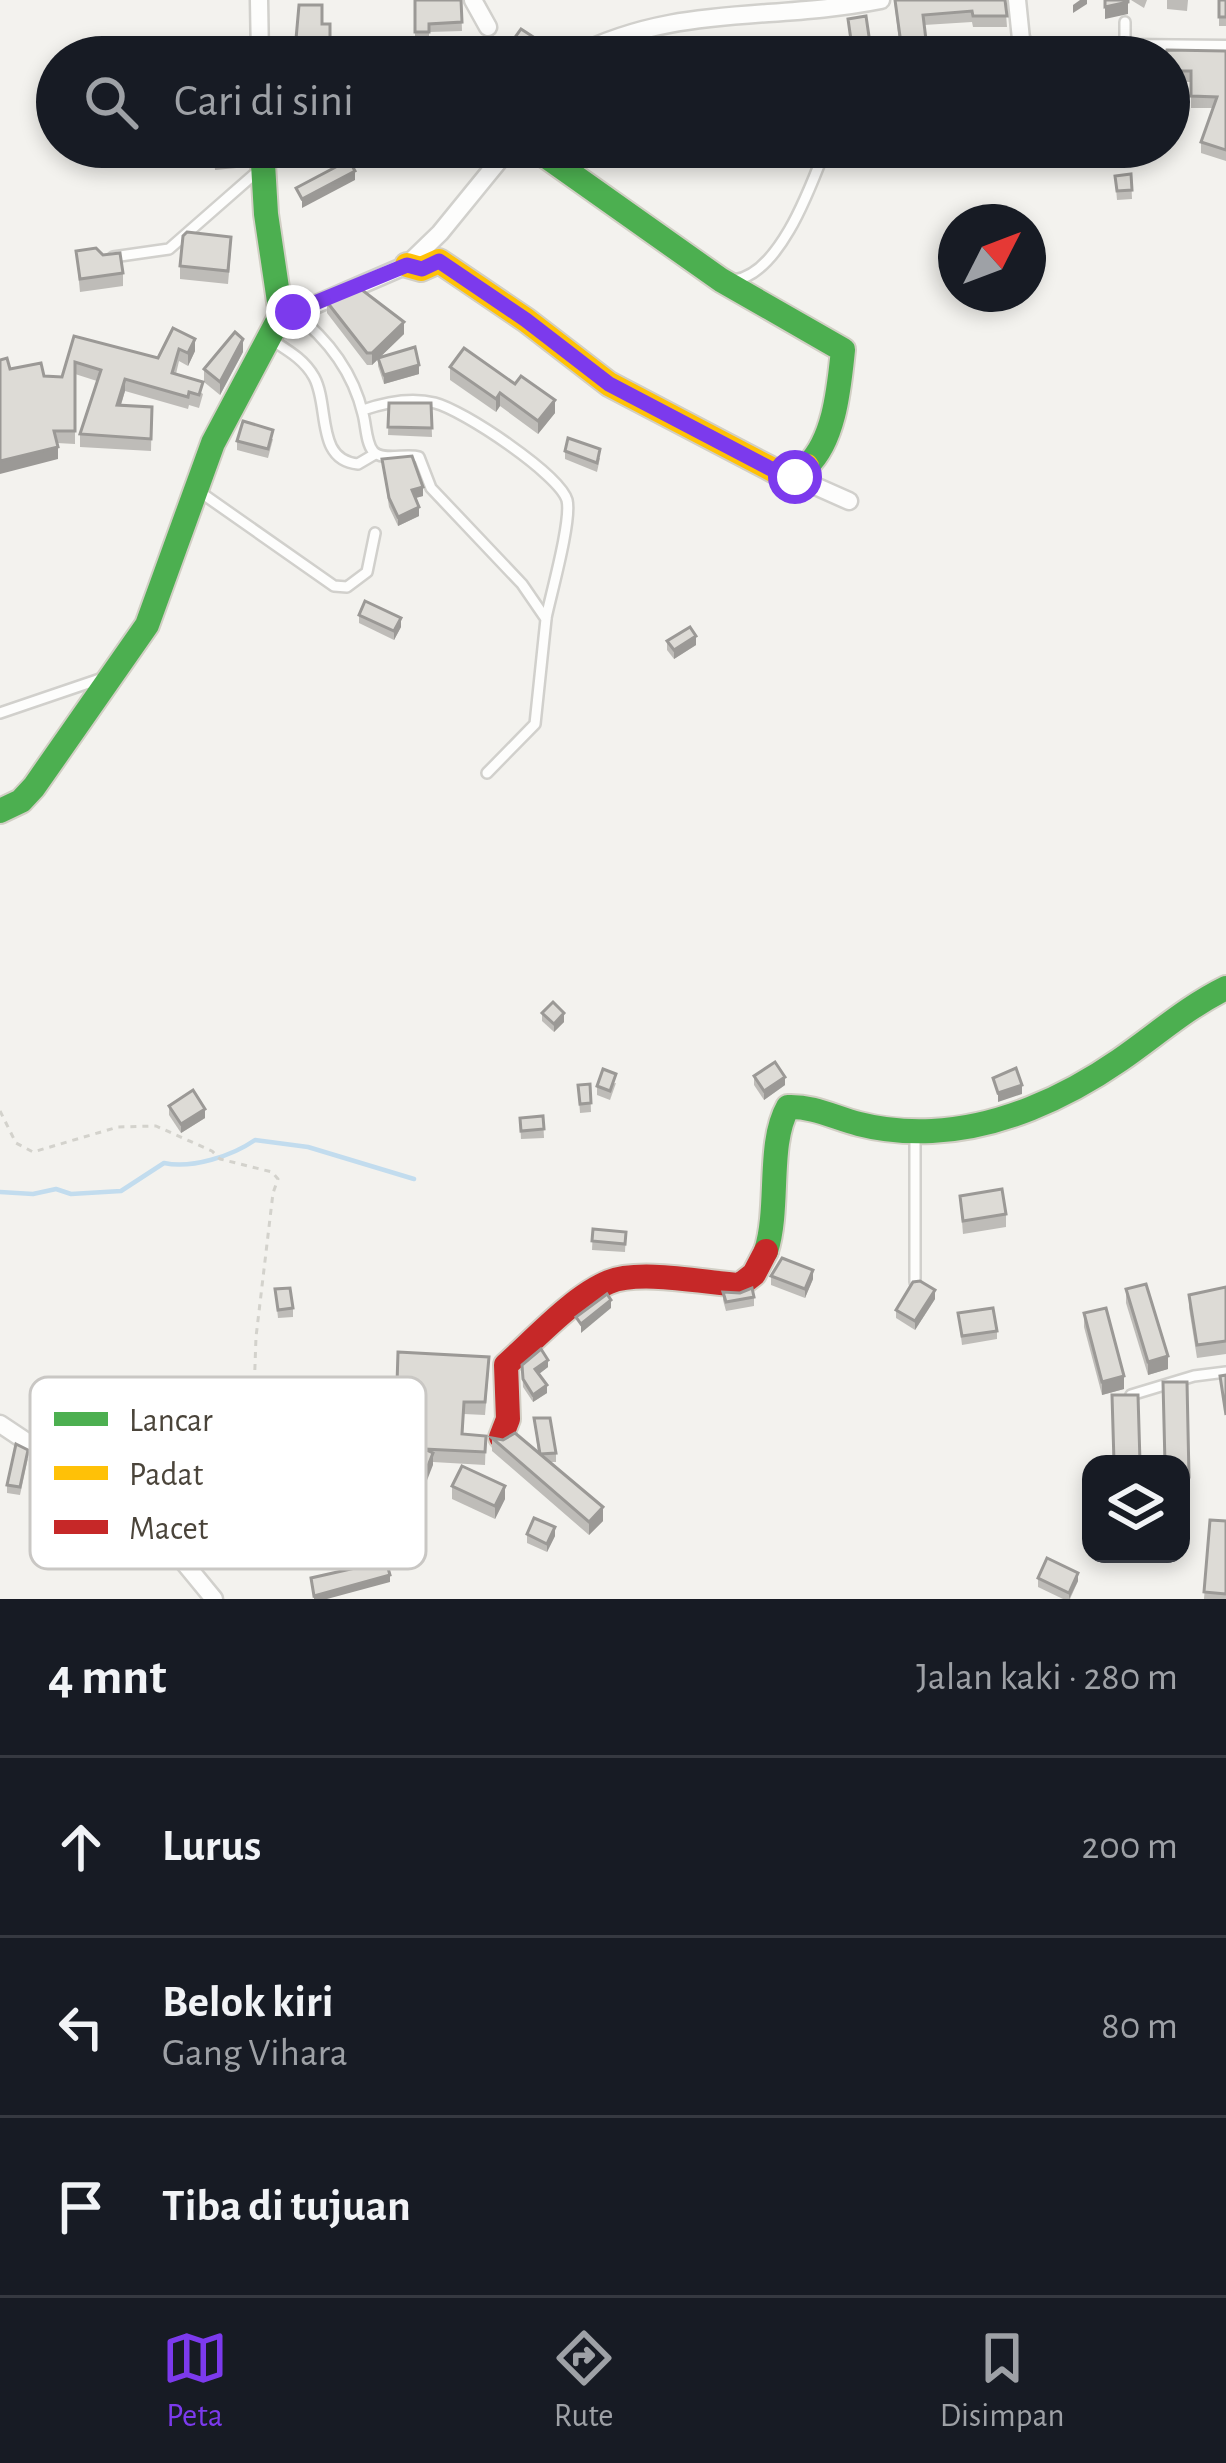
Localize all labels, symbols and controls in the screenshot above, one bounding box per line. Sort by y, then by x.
search box [36,36,1190,168]
icon: search [78,69,144,135]
text: Cari di sini [174,79,354,124]
north arrow [938,204,1046,312]
route end [266,285,320,339]
route start [768,450,822,504]
legend [30,1377,426,1569]
text: Lancar [129,1405,213,1438]
map controls [1082,1455,1190,1563]
button: layers [1082,1455,1190,1563]
text: Padat [129,1459,204,1492]
text: Macet [129,1513,209,1546]
text: 4 mnt [48,1652,166,1703]
text: Jalan kaki · 280 m [916,1658,1178,1697]
icon: ahead [48,1814,114,1880]
text: Lurus [162,1824,261,1869]
text: 200 m [1081,1827,1178,1866]
text: Belok kiri [162,1980,333,2025]
icon: left [48,1994,114,2060]
text: 80 m [1101,2007,1178,2046]
text: Gang Vihara [162,2034,348,2073]
icon: arrive [48,2174,114,2240]
text: Tiba di tujuan [162,2184,411,2229]
tab: Peta [162,2325,228,2437]
tab: Rute [551,2325,617,2437]
tab: Disimpan [940,2325,1064,2437]

